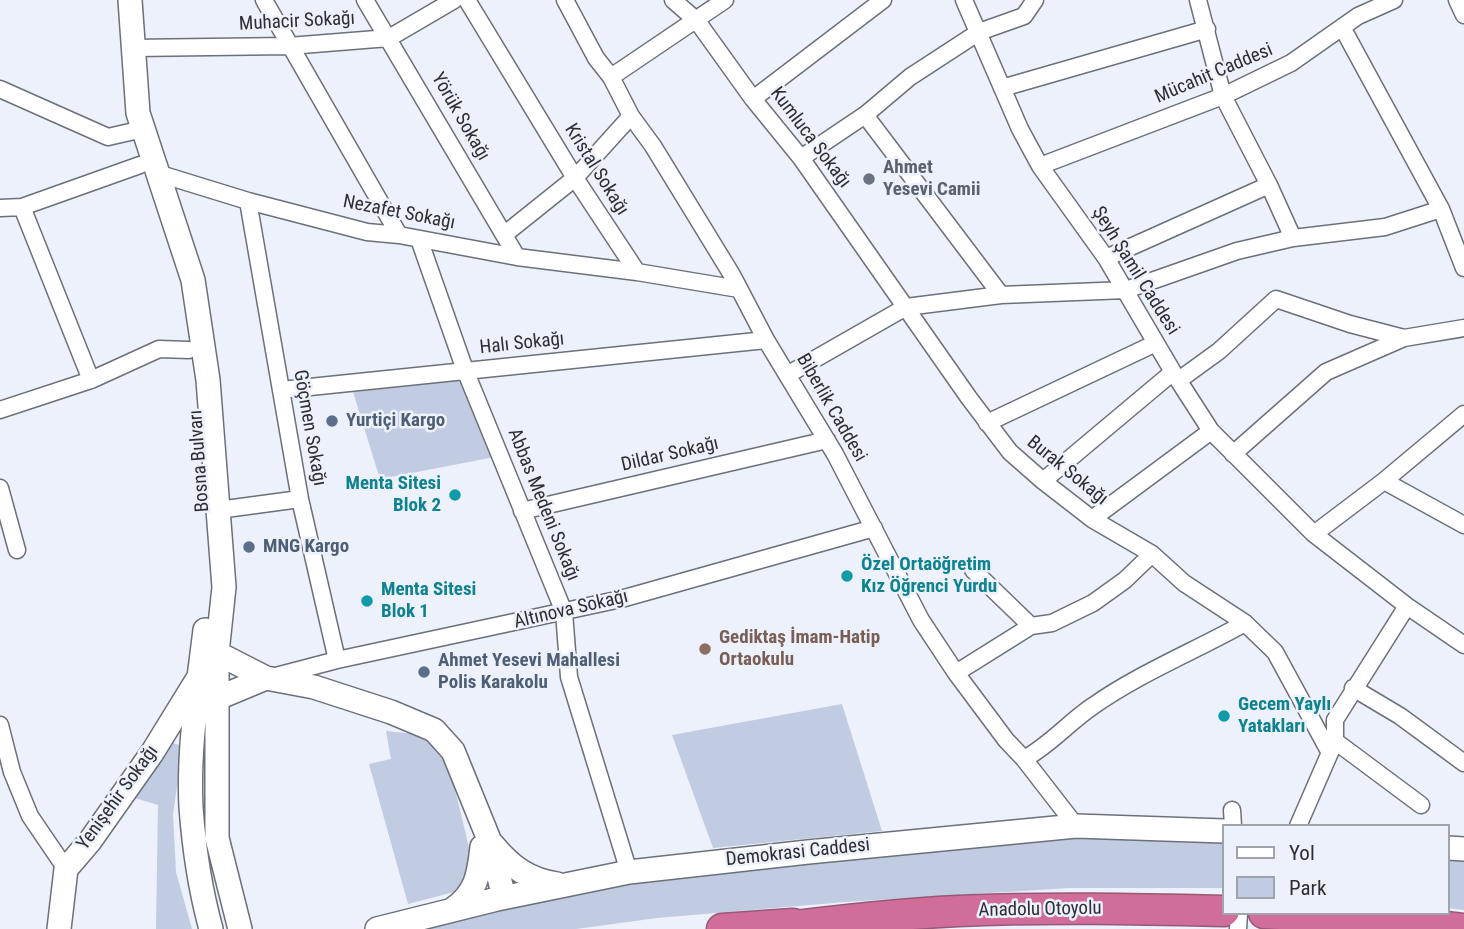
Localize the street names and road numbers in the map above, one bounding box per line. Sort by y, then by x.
street label: Muhacir Sokağı [238,8,356,36]
street label: Mücahit Caddesi [1152,39,1276,109]
street label: Yörük Sokağı [426,69,494,165]
street label: Kumluca Sokağı [765,83,855,193]
street label: Kristal Sokağı [559,120,633,220]
street label: Nezafet Sokağı [341,191,457,235]
street label: Şeyh Şamil Caddesi [1086,203,1184,339]
street label: Halı Sokağı [479,328,565,360]
street label: Biberlik Caddesi [791,350,871,466]
street label: Göçmen Sokağı [288,368,330,488]
street label: Bosna Bulvarı [185,409,215,513]
street label: Abbas Medeni Sokağı [502,426,584,584]
street label: Burak Sokağı [1022,431,1112,511]
street label: Dildar Sokağı [619,433,721,477]
street label: Altınova Sokağı [512,586,630,634]
street label: Yenişehir Sokağı [72,741,164,855]
street label: Demokrasi Caddesi [725,834,871,872]
street label: Anadolu Otoyolu [978,898,1102,922]

